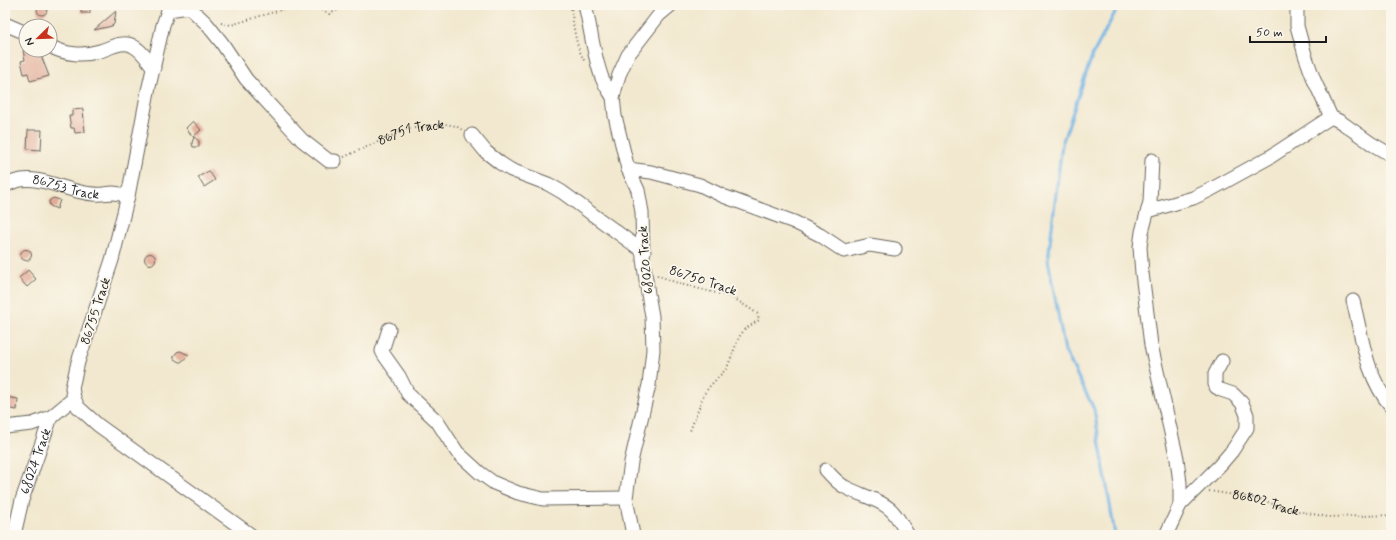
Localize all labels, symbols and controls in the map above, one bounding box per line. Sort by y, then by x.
north arrow [18,18,58,58]
scale bar [1250,18,1326,44]
text: 50 m [1256,25,1283,41]
text: N [22,35,38,48]
street label: 86751 Track [375,116,445,149]
street label: 86753 Track [31,171,100,203]
street label: 68020 Track [635,225,657,295]
street label: 86750 Track [667,262,739,300]
street label: 86755 Track [77,275,115,347]
street label: 68024 Track [16,425,55,497]
street label: 86802 Track [1231,486,1301,520]

